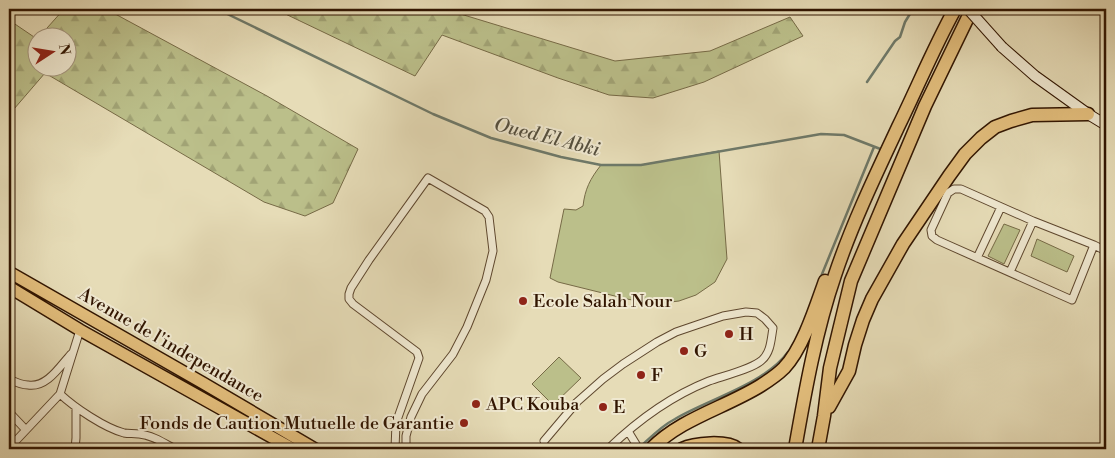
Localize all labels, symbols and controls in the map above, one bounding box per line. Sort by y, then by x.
north arrow [28,28,78,78]
text: N [54,42,74,57]
water label: Oued El Abki [492,112,602,162]
street label: Avenue de l'independance [74,282,268,407]
place label: Ecole Salah Nour [533,290,673,313]
marker: Ecole Salah Nour [517,295,529,307]
place label: H [739,323,754,346]
marker: H [723,328,735,340]
place label: G [694,340,708,363]
marker: G [678,345,690,357]
place label: F [651,364,663,387]
marker: F [635,369,647,381]
place label: APC Kouba [485,393,580,416]
place label: E [613,396,625,419]
marker: APC Kouba [470,398,482,410]
marker: E [597,401,609,413]
place label: Fonds de Caution Mutuelle de Garantie [139,412,454,435]
marker: Fonds de Caution Mutuelle de Garantie [458,417,470,429]

